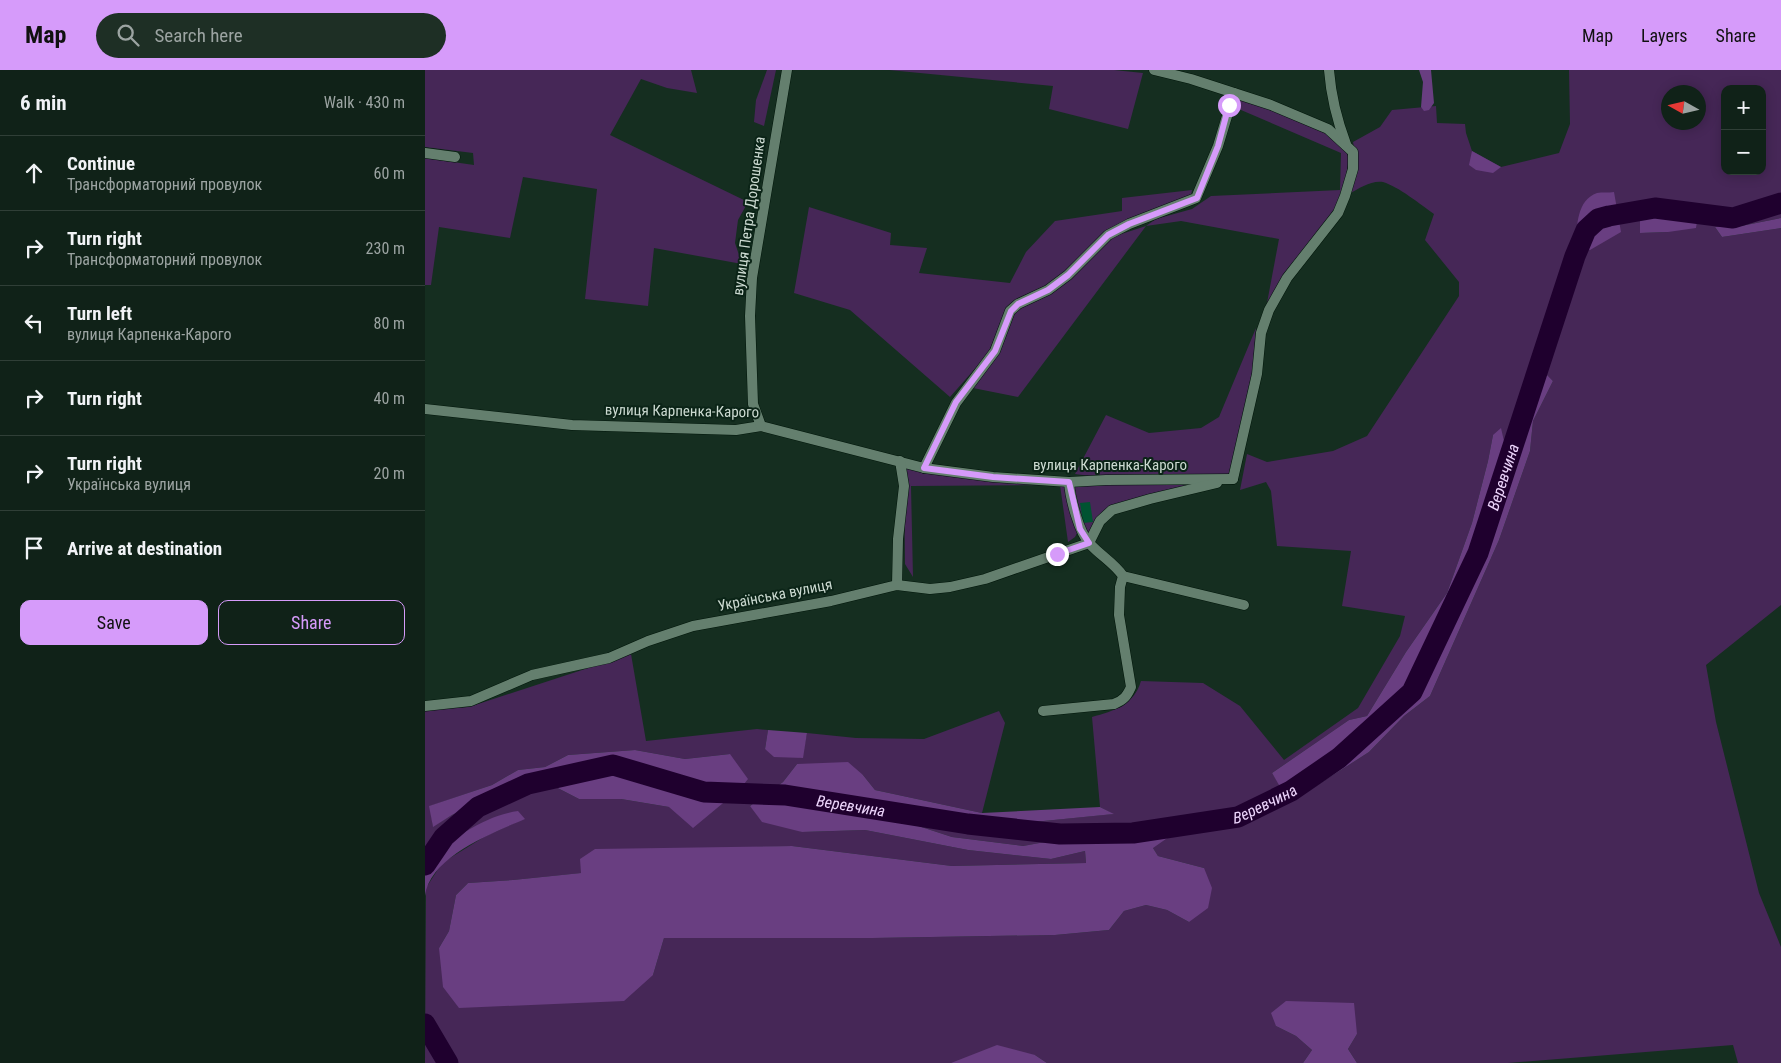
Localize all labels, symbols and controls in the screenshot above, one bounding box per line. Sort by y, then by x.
search box [96,13,446,58]
text: Map [25,21,66,49]
icon: search [114,21,142,49]
text: Search here [154,24,243,47]
text: Map [1582,25,1613,46]
text: Layers [1641,25,1688,46]
text: Share [1716,25,1756,46]
north arrow [1661,85,1706,130]
map controls [1721,85,1766,175]
button: + [1721,85,1766,130]
text: 6 min [20,91,67,115]
text: Walk · 430 m [324,93,405,112]
route start [1218,94,1241,117]
button: − [1721,130,1766,175]
street label: вулиця Петра Дорошенка [729,136,769,296]
text: Continue [67,152,135,175]
icon: ahead [20,159,48,187]
text: 60 m [373,164,405,183]
text: Трансформаторний провулок [67,175,262,194]
text: Turn right [67,227,142,250]
icon: right [20,234,48,262]
text: 230 m [366,239,405,258]
text: Трансформаторний провулок [67,250,262,269]
text: Turn left [67,302,132,325]
icon: left [20,309,48,337]
text: 80 m [373,314,405,333]
text: вулиця Карпенка-Карого [67,325,232,344]
icon: right [20,384,48,412]
text: Turn right [67,387,142,410]
text: 40 m [373,389,405,408]
street label: вулиця Карпенка-Карого [605,401,759,421]
water label: Веревчина [1483,441,1523,513]
text: Turn right [67,452,142,475]
street label: вулиця Карпенка-Карого [1033,456,1187,474]
icon: right [20,459,48,487]
text: 20 m [373,464,405,483]
text: Українська вулиця [67,475,191,494]
icon: arrive [20,534,48,562]
text: Arrive at destination [67,537,222,560]
route end [1046,543,1069,566]
street label: Українська вулиця [716,575,834,615]
button: Save [20,600,208,645]
button: Share [218,600,405,645]
water label: Веревчина [1232,780,1301,827]
water label: Веревчина [815,791,887,820]

